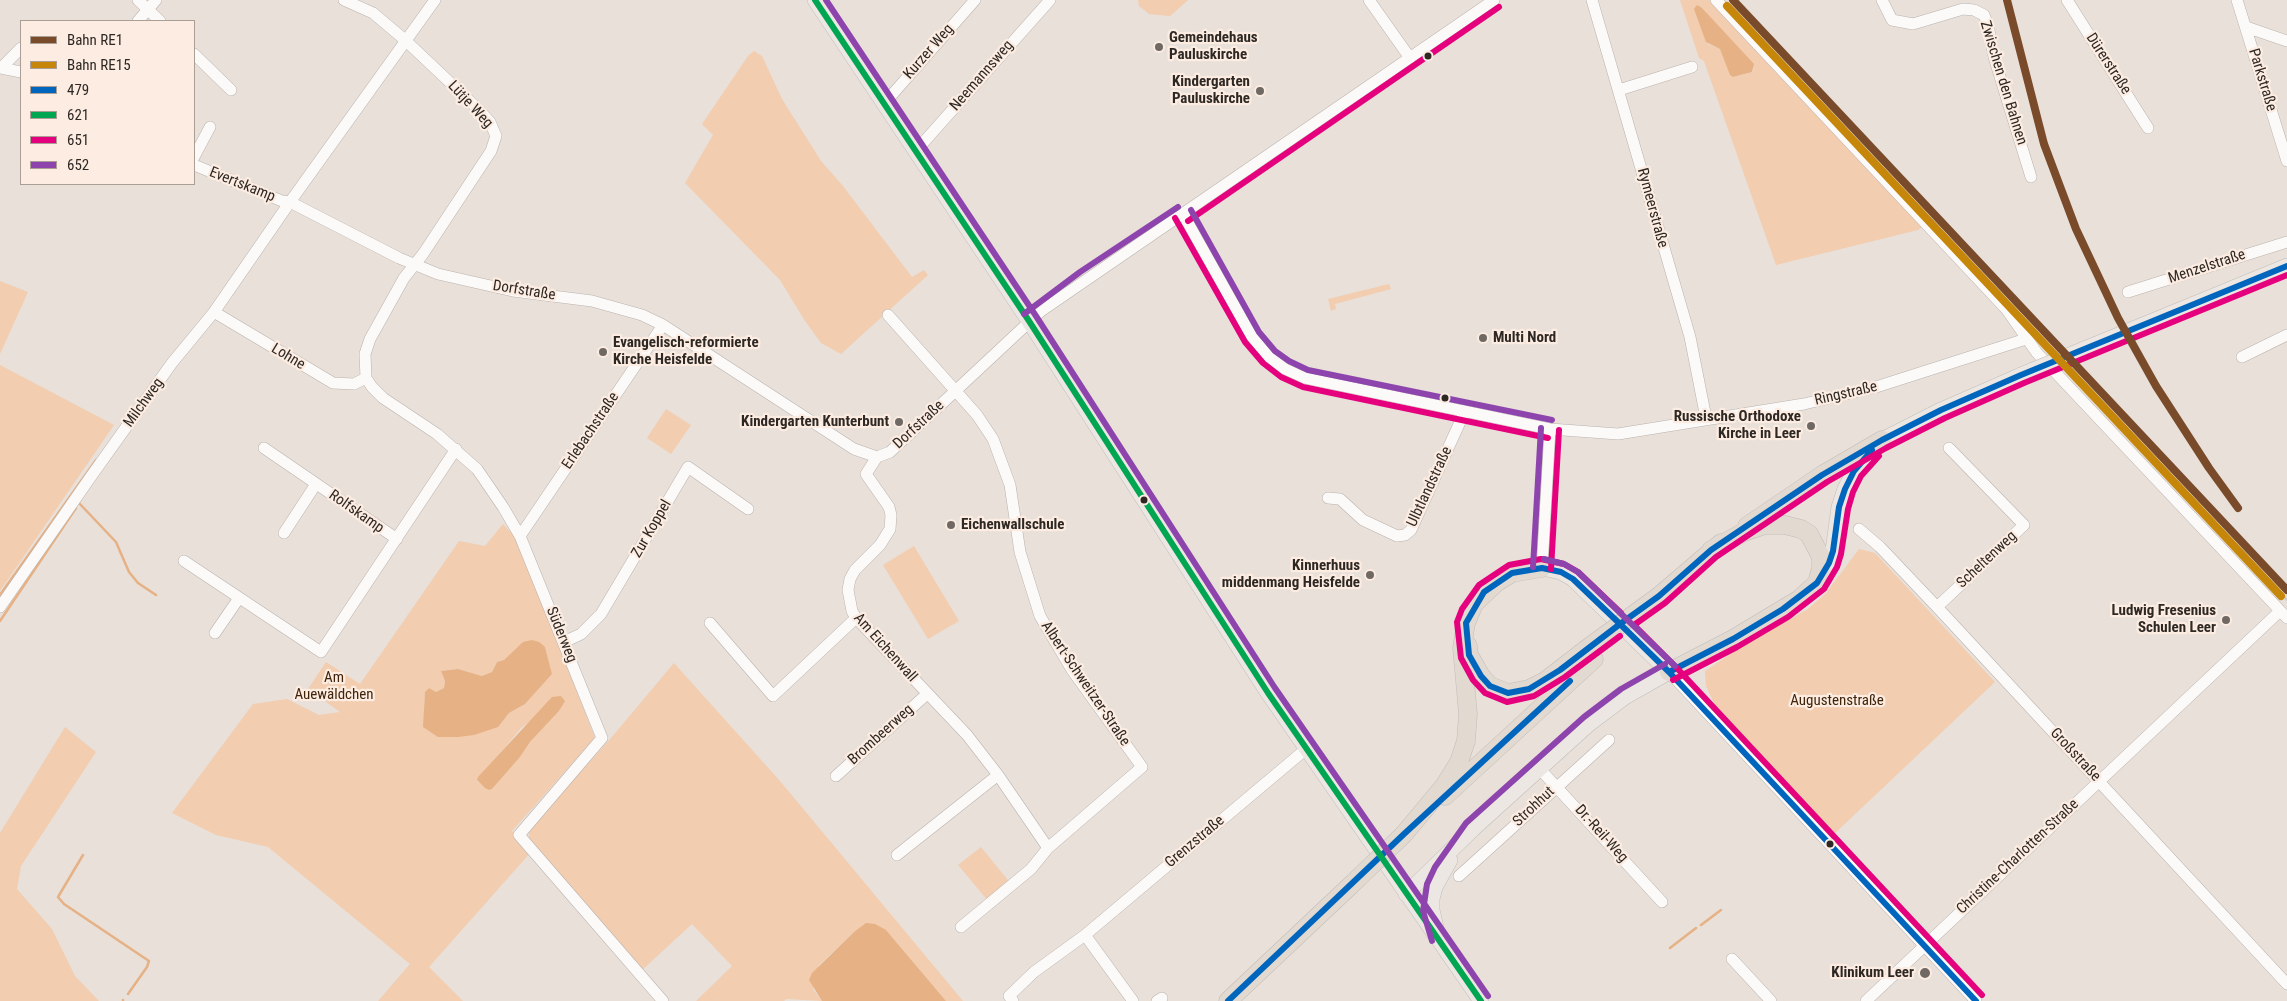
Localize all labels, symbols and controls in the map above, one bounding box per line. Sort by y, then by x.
street label: Zwischen den Bahnen [1976,19,2030,147]
legend [20,20,195,185]
street label: Kurzer Weg [900,21,958,83]
place label: Gemeindehaus Pauluskirche [1169,29,1258,64]
street label: Dürerstraße [2082,30,2134,98]
text: Bahn RE1 [67,31,123,49]
street label: Neemannsweg [947,37,1017,115]
marker: Gemeindehaus Pauluskirche [1153,41,1165,53]
street label: Parkstraße [2244,47,2280,113]
unlabelled marker [1423,51,1433,61]
text: Bahn RE15 [67,56,131,74]
place label: Kindergarten Pauluskirche [1172,73,1250,108]
street label: Lütje Weg [444,78,496,132]
text: 479 [67,81,89,99]
marker: Kindergarten Pauluskirche [1254,85,1266,97]
text: 621 [67,106,89,124]
text: 651 [67,131,89,149]
text: 652 [67,156,89,174]
street label: Evertskamp [206,164,278,206]
street label: Rymeerstraße [1633,166,1671,250]
street label: Menzelstraße [2166,246,2248,288]
street label: Dorfstraße [491,277,557,305]
place label: Multi Nord [1493,329,1556,347]
marker: Multi Nord [1477,332,1489,344]
place label: Evangelisch-reformierte Kirche Heisfelde [613,334,759,369]
street label: Lohne [268,340,308,374]
marker: Evangelisch-reformierte Kirche Heisfelde [597,346,609,358]
street label: Milchweg [120,375,168,431]
street label: Ringstraße [1813,378,1879,410]
street label: Erlebachstraße [559,389,623,473]
unlabelled marker [1440,393,1450,403]
street label: Dorfstraße [890,397,948,453]
place label: Russische Orthodoxe Kirche in Leer [1674,408,1801,443]
place label: Kindergarten Kunterbunt [741,413,889,431]
marker: Kindergarten Kunterbunt [893,416,905,428]
marker: Russische Orthodoxe Kirche in Leer [1805,420,1817,432]
street label: Ulbtlandstraße [1404,444,1456,530]
street label: Rolfskamp [325,487,387,537]
unlabelled marker [1139,495,1149,505]
street label: Zur Koppel [628,497,676,561]
place label: Eichenwallschule [961,516,1065,534]
marker: Eichenwallschule [945,519,957,531]
street label: Scheltenweg [1953,528,2021,592]
place label: Kinnerhuus middenmang Heisfelde [1222,557,1360,592]
marker: Kinnerhuus middenmang Heisfelde [1364,569,1376,581]
place label: Ludwig Fresenius Schulen Leer [2112,602,2216,637]
street label: Süderweg [542,605,580,665]
street label: Am Eichenwall [849,610,921,686]
marker: Ludwig Fresenius Schulen Leer [2220,614,2232,626]
street label: Albert-Schweitzer-Straße [1037,618,1133,750]
park label: Am Auewäldchen [294,669,374,704]
park label: Augustenstraße [1790,692,1884,710]
street label: Brombeerweg [845,701,917,769]
street label: Großstraße [2046,725,2104,785]
street label: Strohhut [1509,783,1559,831]
street label: Christine-Charlotten-Straße [1953,796,2083,918]
street label: Dr.-Reil-Weg [1571,802,1631,866]
street label: Grenzstraße [1162,812,1228,872]
unlabelled marker [1825,839,1835,849]
place label: Klinikum Leer [1831,964,1914,982]
marker: Klinikum Leer [1918,966,1932,980]

